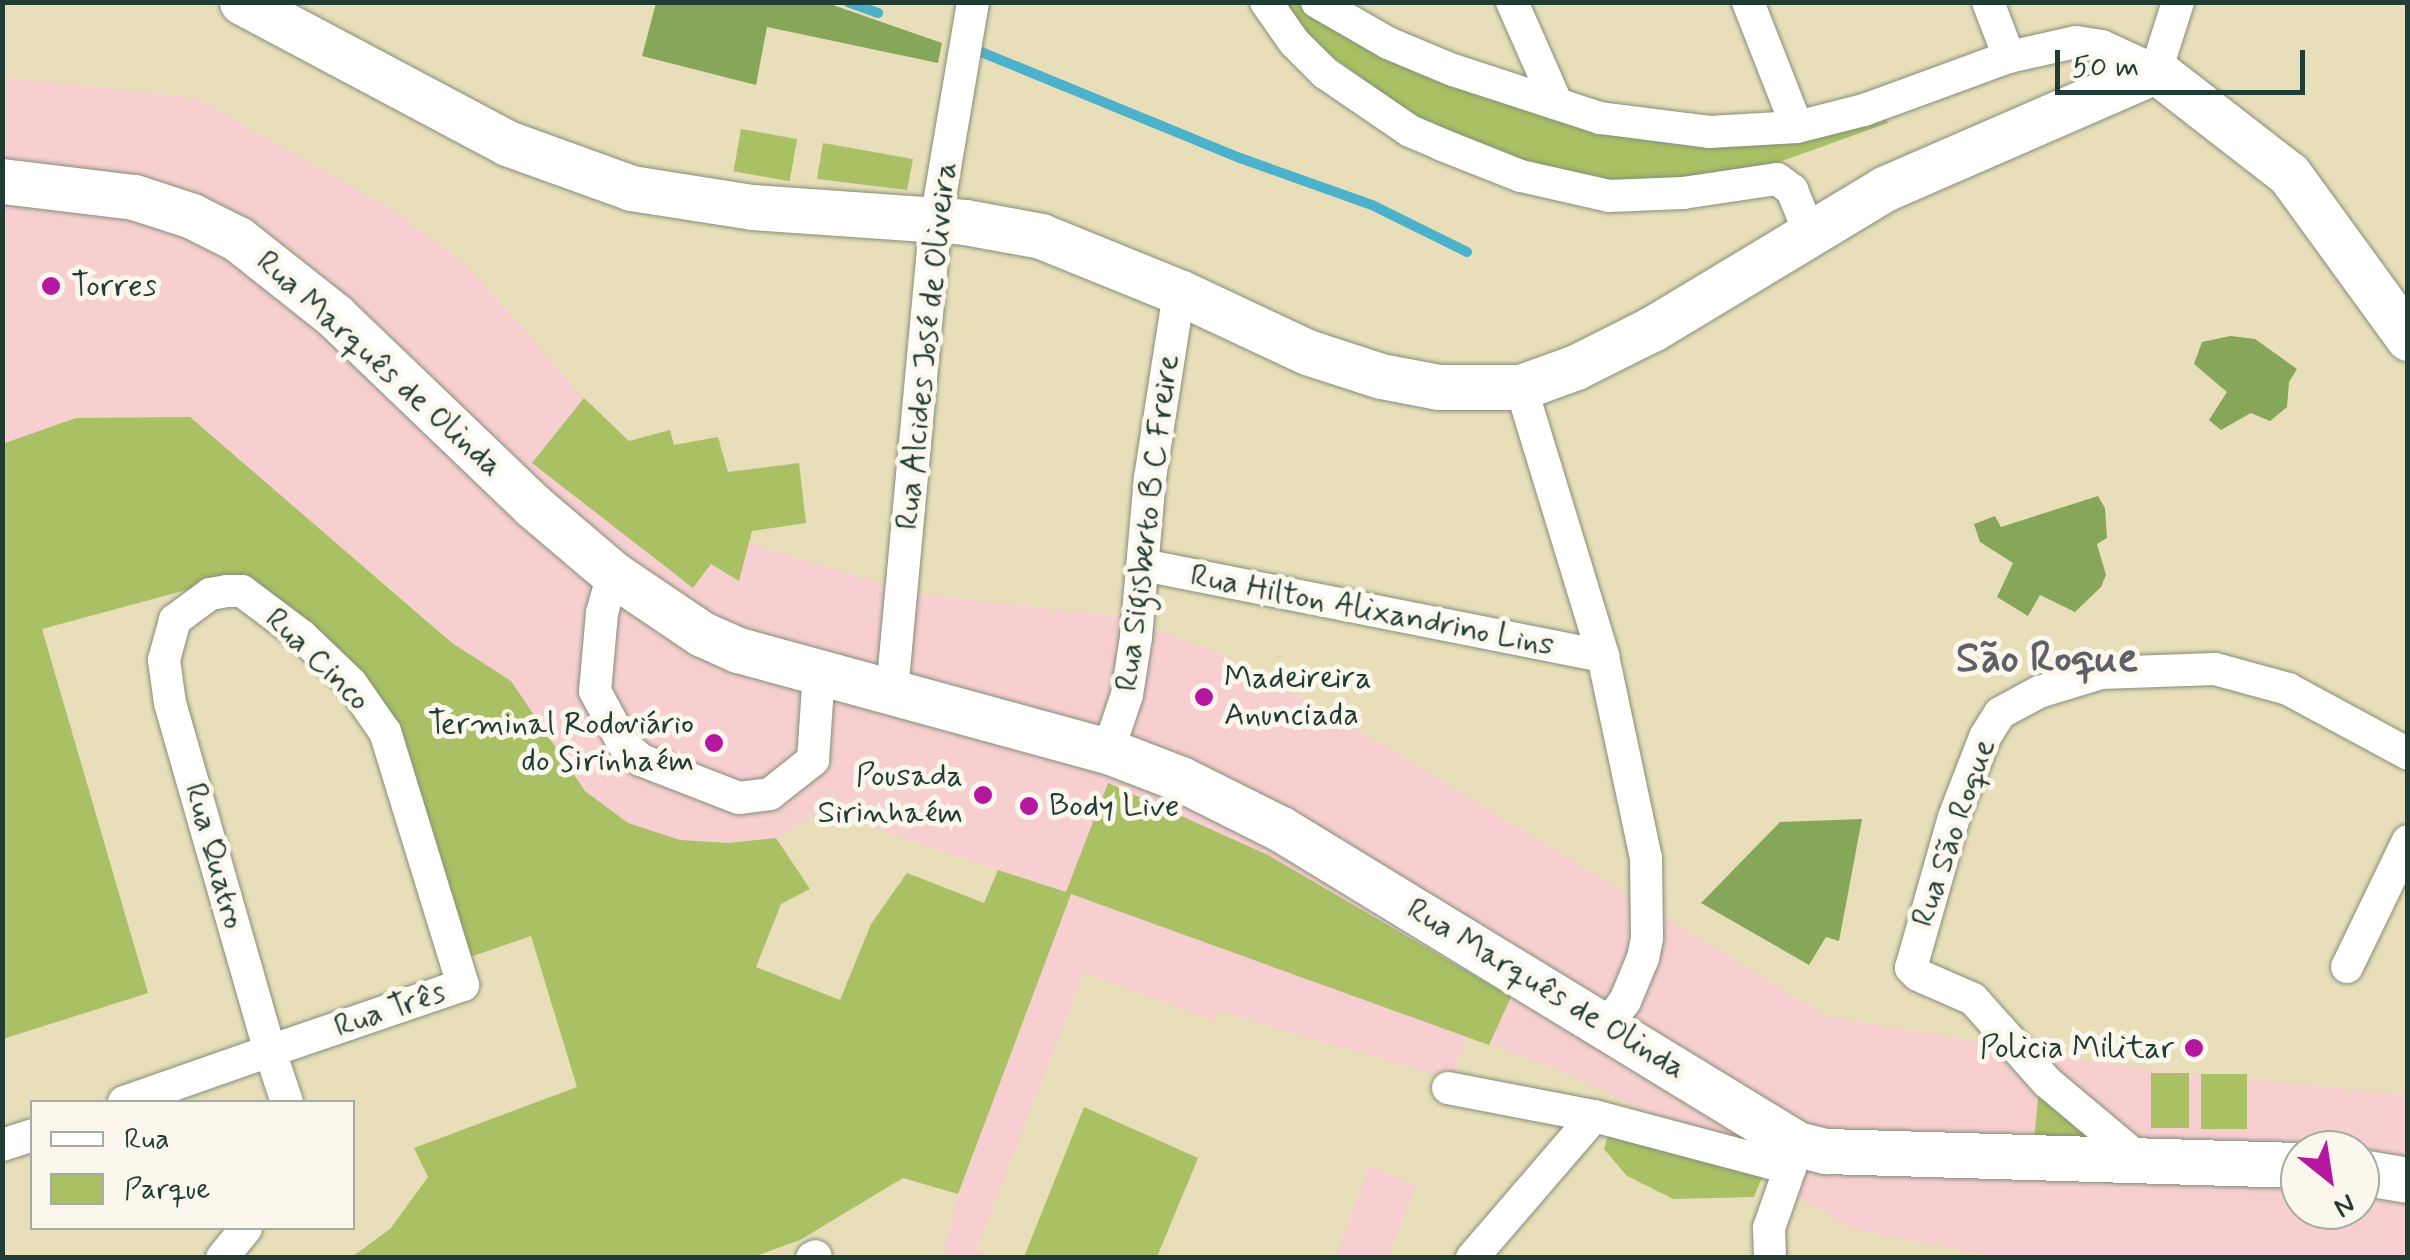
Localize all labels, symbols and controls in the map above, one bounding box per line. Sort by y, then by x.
scale bar [2060,30,2310,92]
text: 50 m [2072,48,2139,87]
street label: Rua Alcides José de Oliveira [888,157,966,535]
street label: Rua Marquês de Olinda [250,246,508,482]
place label: Torres [71,267,157,305]
marker: Torres [40,275,62,297]
street label: Rua Sigisberto B C Freire [1109,354,1187,692]
street label: Rua Hilton Alixandrino Lins [1187,557,1557,665]
street label: Rua Cinco [257,601,377,719]
district label: São Roque [1960,635,2134,685]
place label: Madeireira Anunciada [1224,660,1372,735]
marker: Madeireira Anunciada [1193,686,1215,708]
place label: Terminal Rodoviário do Sirinhaém [430,706,694,781]
marker: Terminal Rodoviário do Sirinhaém [703,732,725,754]
street label: Rua São Roque [1905,737,2003,929]
place label: Pousada Sirinhaém [817,758,963,833]
street label: Rua Quatro [175,780,253,932]
marker: Pousada Sirinhaém [972,784,994,806]
place label: Body Live [1049,787,1179,825]
marker: Body Live [1018,795,1040,817]
street label: Rua Marquês de Olinda [1403,892,1689,1086]
street label: Rua Três [329,973,451,1047]
place label: Policia Militar [1980,1029,2174,1067]
marker: Policia Militar [2183,1037,2205,1059]
legend [30,1100,355,1230]
text: Rua [124,1120,170,1159]
north arrow [2280,1130,2380,1230]
text: Parque [124,1170,210,1209]
text: N [2327,1184,2362,1225]

